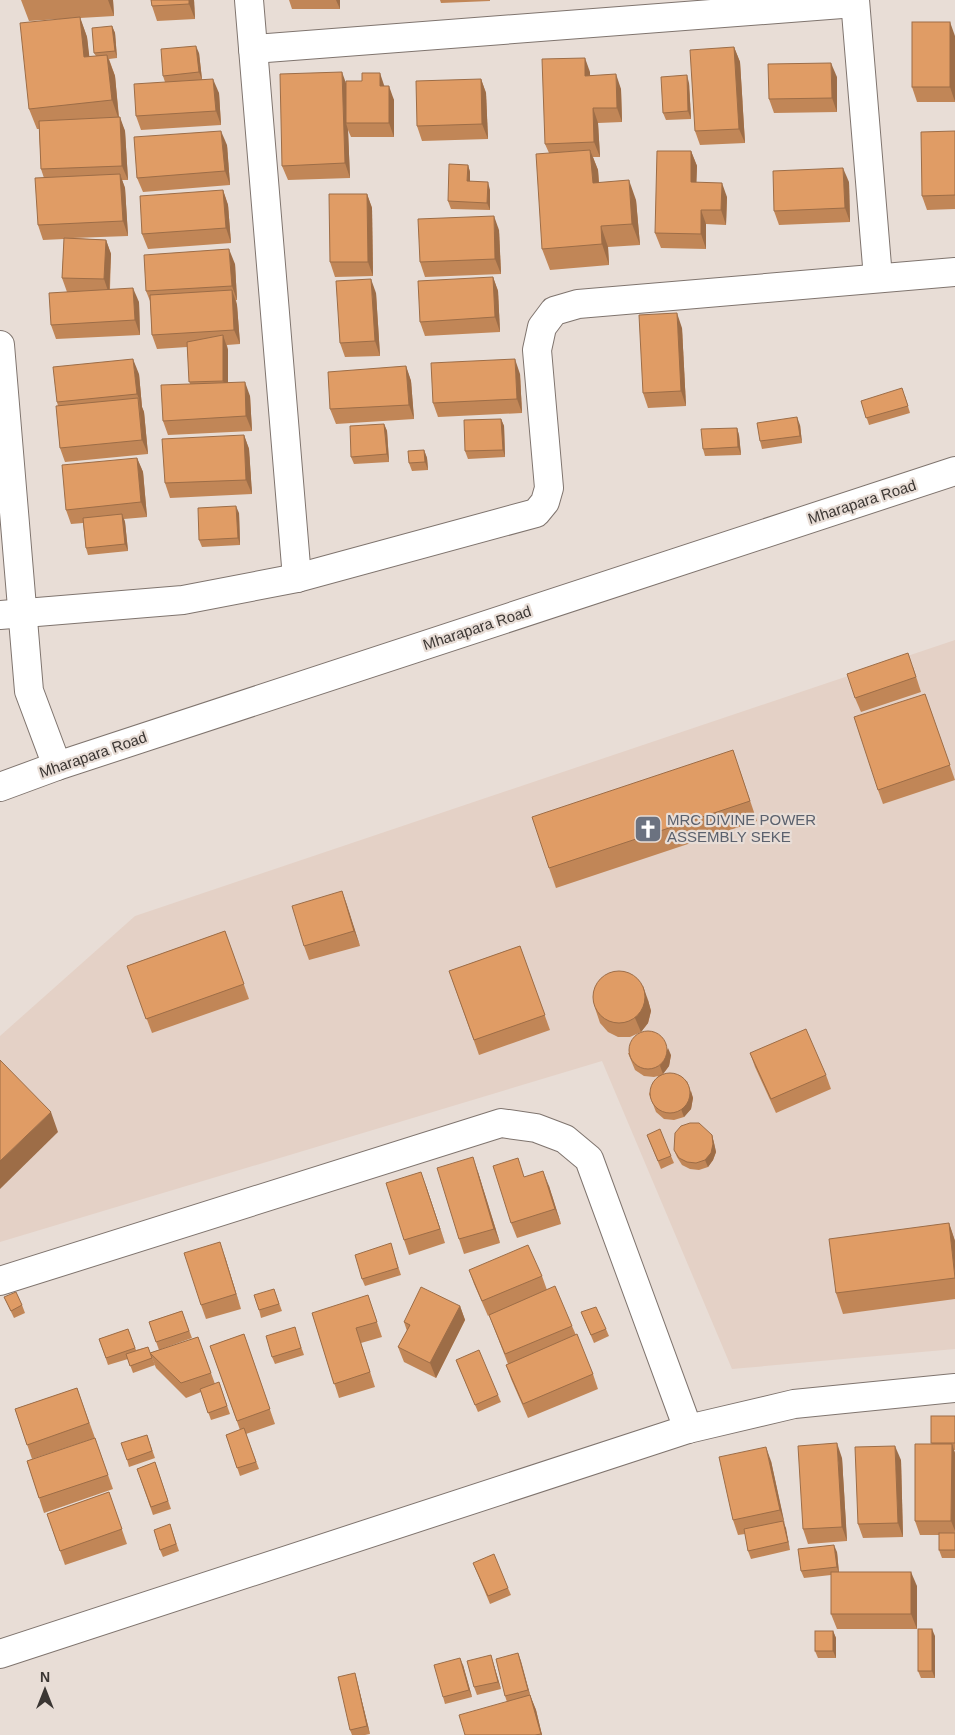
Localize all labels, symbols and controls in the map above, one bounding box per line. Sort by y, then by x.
street label: Mharapara Road [806,476,918,527]
street label: Mharapara Road [421,602,533,653]
street label: Mharapara Road [37,728,149,781]
place label: MRC DIVINE POWER ASSEMBLY SEKE [667,811,816,845]
church icon: MRC DIVINE POWER ASSEMBLY SEKE [633,814,663,844]
north arrow [20,1665,70,1715]
text: N [40,1669,50,1685]

